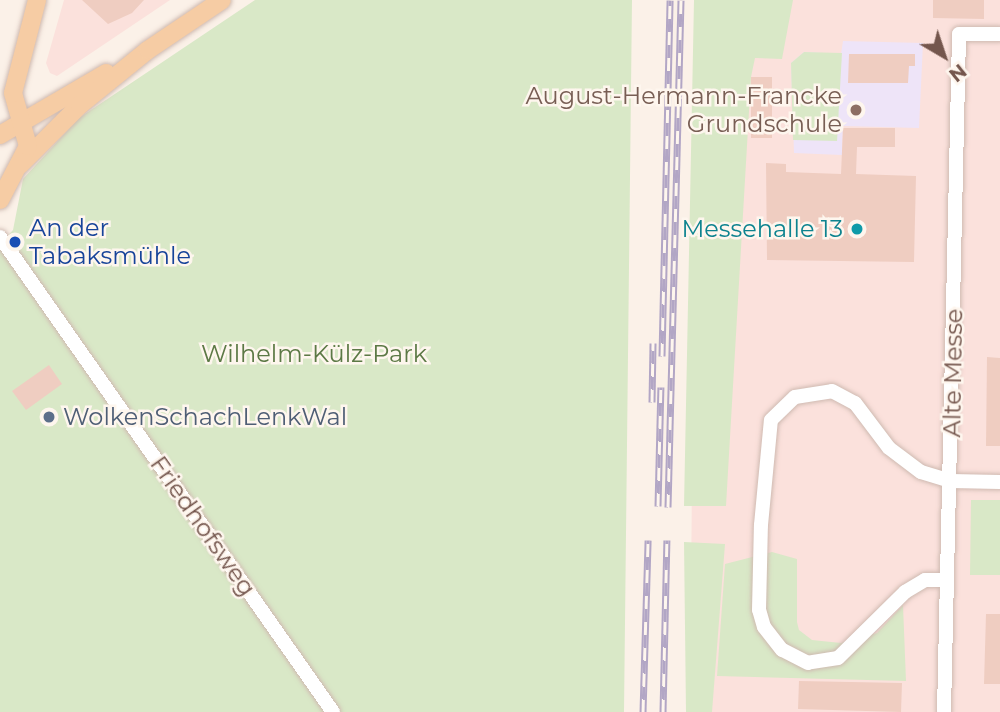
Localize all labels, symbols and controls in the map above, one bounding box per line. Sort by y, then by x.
north arrow [909,21,979,91]
text: N [944,59,971,86]
place label: August-Hermann-Francke Grundschule [526,82,842,138]
marker: August-Hermann-Francke Grundschule [848,102,864,118]
place label: An der Tabaksmühle [29,214,191,270]
place label: Messehalle 13 [681,215,843,243]
marker: Messehalle 13 [849,221,865,237]
marker: An der Tabaksmühle [7,234,23,250]
street label: Alte Messe [937,308,969,438]
park label: Wilhelm-Külz-Park [201,340,427,368]
place label: WolkenSchachLenkWal [63,403,347,431]
marker: WolkenSchachLenkWal [41,409,57,425]
street label: Friedhofsweg [144,451,262,601]

